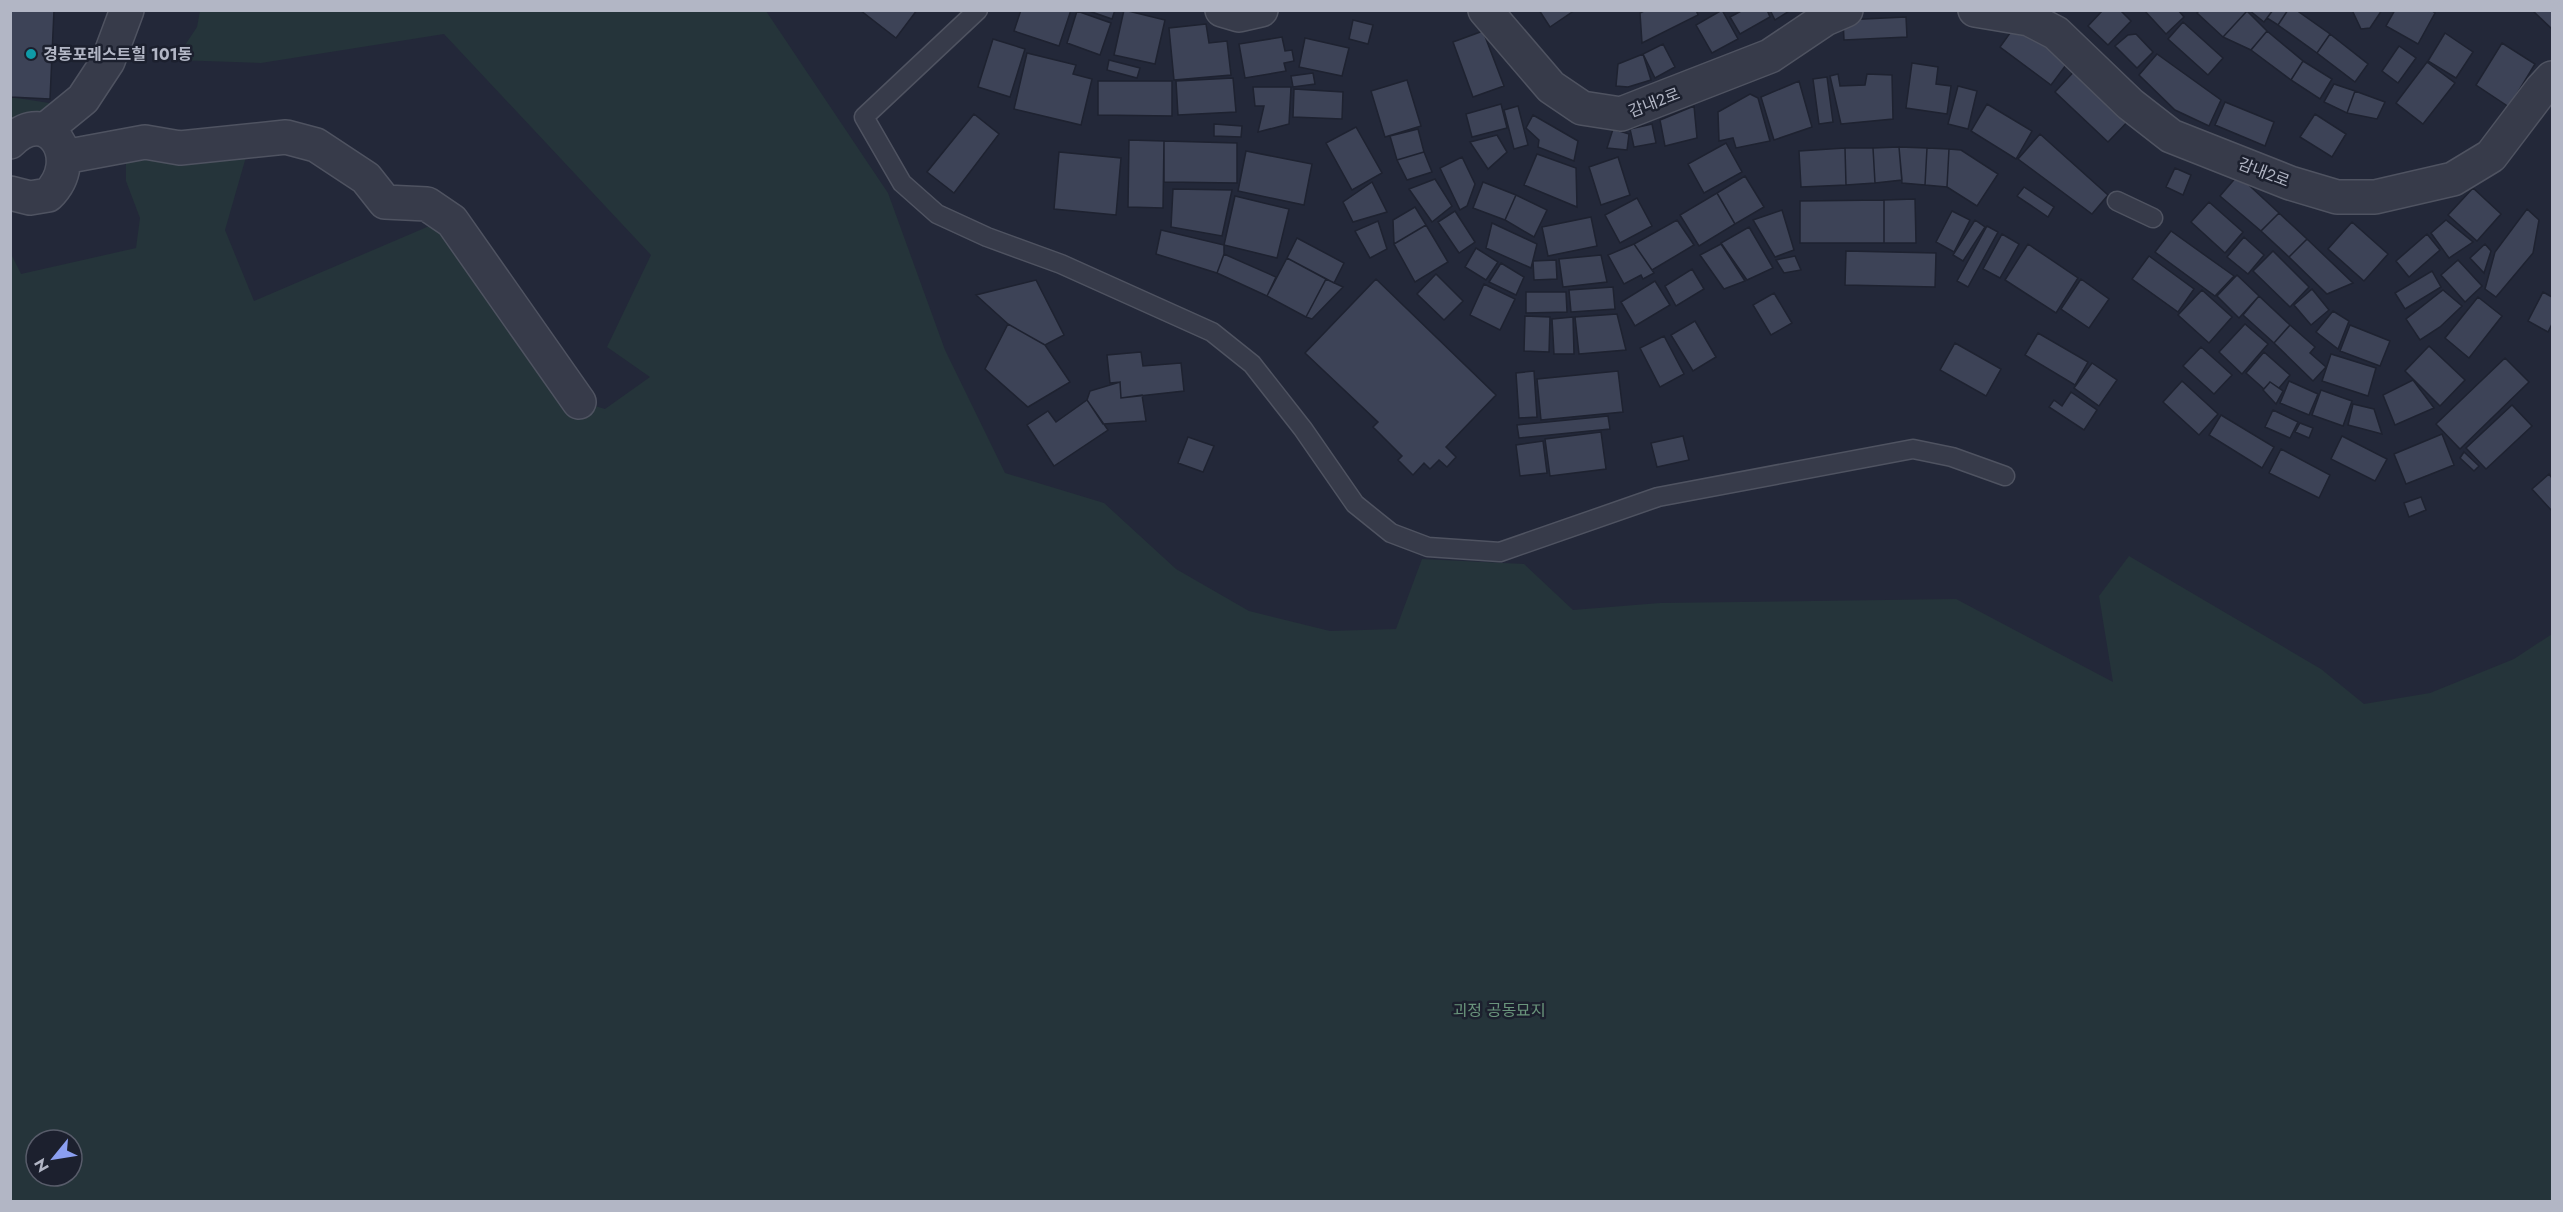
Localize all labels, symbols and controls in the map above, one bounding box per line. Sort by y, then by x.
place label: 경동포레스트힐 101동 [43,43,192,66]
marker: 경동포레스트힐 101동 [24,47,38,61]
street label: 감내2로 [1625,82,1683,123]
street label: 감내2로 [2235,152,2293,193]
park label: 괴정 공동묘지 [1452,999,1546,1022]
north arrow [24,1128,84,1188]
text: N [28,1154,55,1177]

